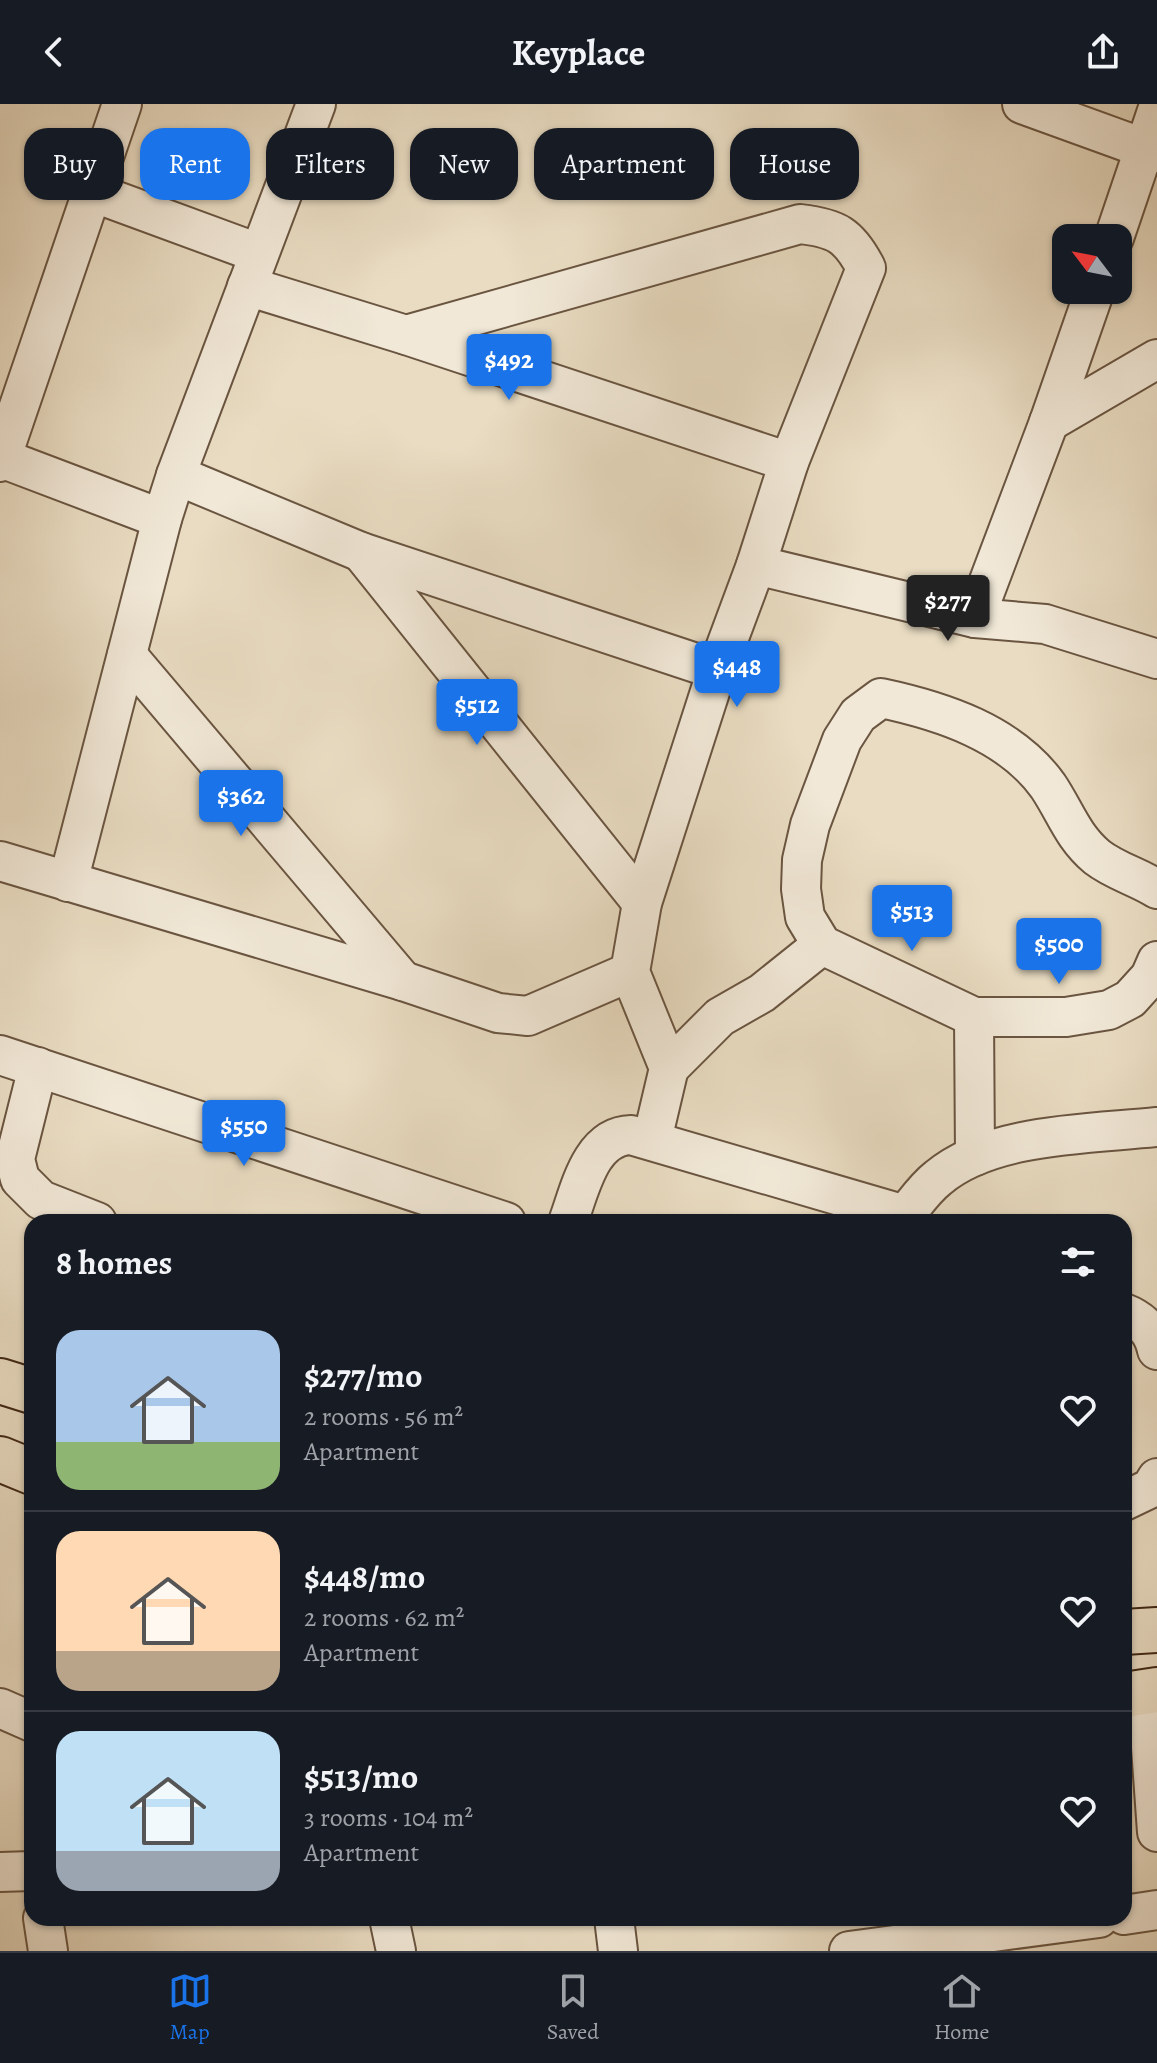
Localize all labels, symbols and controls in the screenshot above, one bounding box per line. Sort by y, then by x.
text: Keyplace [512,28,645,77]
icon: back [32,30,76,74]
icon: share [1081,30,1125,74]
chip: Buy [24,128,124,200]
chip: Rent [140,128,250,200]
chip: Filters [266,128,394,200]
chip: New [410,128,518,200]
chip: Apartment [534,128,714,200]
chip: House [730,128,859,200]
north arrow [1052,224,1132,304]
map controls [1052,224,1132,304]
pin: $492 [462,334,556,402]
text: $492 [485,342,533,377]
pin: $277 [901,575,995,643]
text: $277 [925,583,971,618]
pin: $448 [690,641,784,709]
text: $448 [712,649,762,684]
pin: $512 [430,679,524,747]
text: $512 [454,687,500,722]
pin: $362 [194,770,288,838]
text: $362 [217,778,265,813]
pin: $513 [865,885,959,953]
text: $513 [890,893,934,928]
pin: $500 [1012,918,1106,986]
text: $500 [1034,926,1084,961]
pin: $550 [197,1100,291,1168]
text: $550 [220,1108,268,1143]
text: 8 homes [56,1239,172,1286]
icon: filters [1056,1240,1100,1284]
text: $277/mo [304,1352,423,1399]
icon: home [120,1362,216,1458]
icon: heart [1056,1388,1100,1432]
text: 2 rooms · 56 m² [304,1399,463,1434]
text: Apartment [304,1434,419,1469]
text: $448/mo [304,1553,425,1600]
icon: home [120,1563,216,1659]
icon: heart [1056,1589,1100,1633]
text: 2 rooms · 62 m² [304,1600,464,1635]
text: Apartment [304,1635,419,1670]
text: $513/mo [304,1753,418,1800]
icon: home [120,1763,216,1859]
icon: heart [1056,1789,1100,1833]
text: 3 rooms · 104 m² [304,1800,473,1835]
text: Apartment [304,1835,419,1870]
tab: Map [168,1969,212,2047]
tab: Saved [547,1969,599,2047]
tab: Home [934,1969,989,2047]

